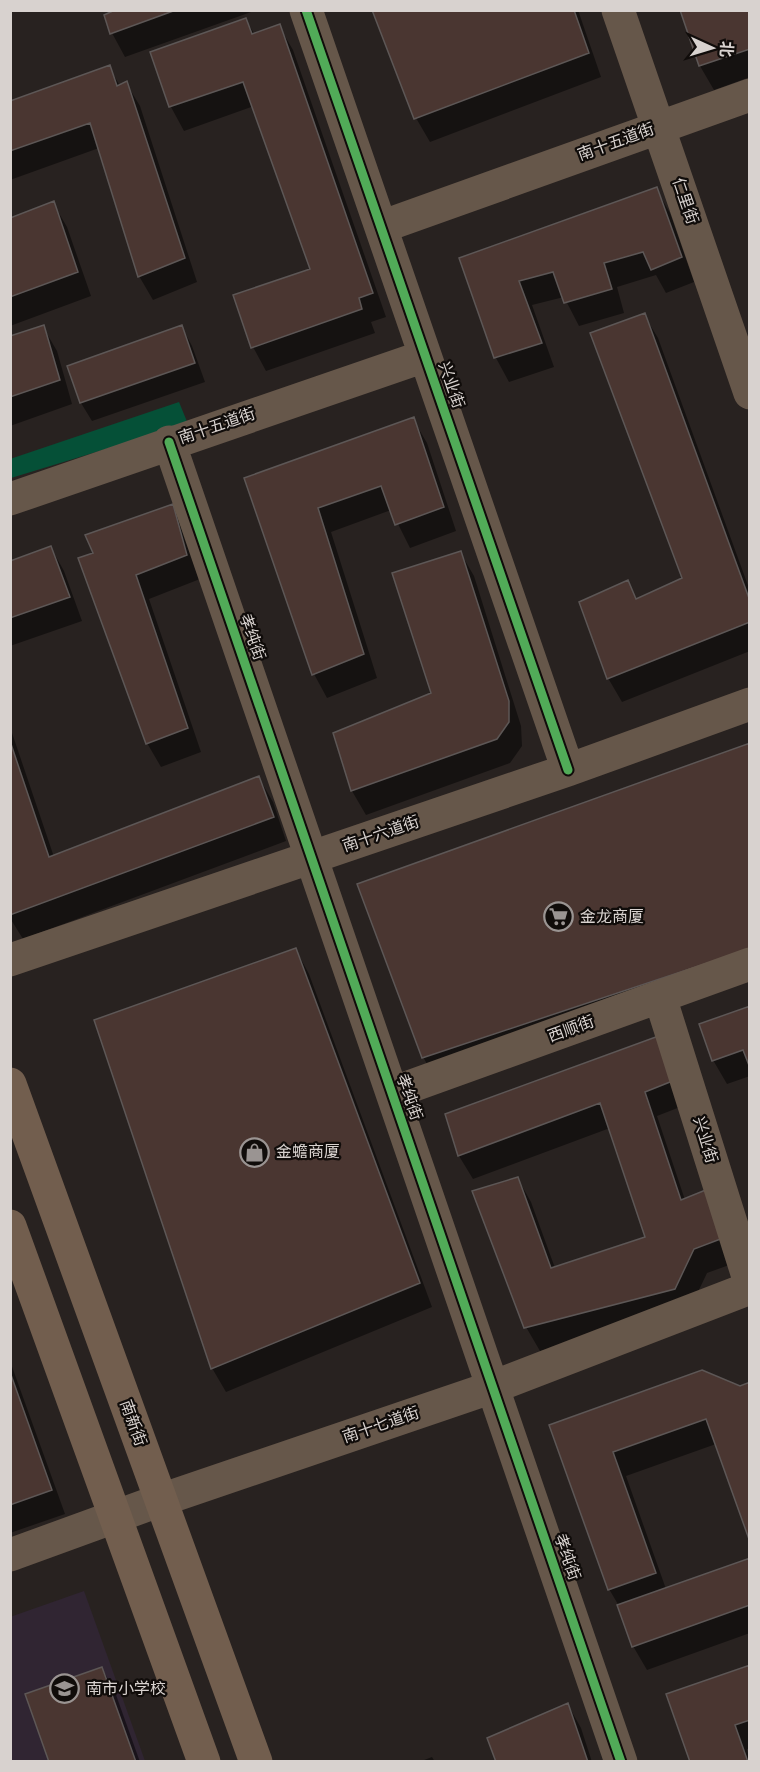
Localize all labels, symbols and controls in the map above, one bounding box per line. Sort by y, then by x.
north arrow [682,18,742,78]
text: 北 [717,40,736,58]
street label: 南十五道街 [575,120,656,163]
street label: 仁里街 [670,175,701,226]
street label: 兴业街 [436,359,467,410]
street label: 南十五道街 [176,404,257,447]
street label: 孝纯街 [237,611,268,662]
street label: 南十六道街 [340,812,421,855]
supermarket icon: 金龙商厦 [543,901,575,933]
place label: 金龙商厦 [580,908,644,925]
street label: 西顺街 [545,1012,596,1045]
street label: 孝纯街 [394,1071,425,1122]
street label: 兴业街 [690,1114,721,1165]
shop icon: 金蟾商厦 [239,1136,271,1168]
place label: 金蟾商厦 [276,1143,340,1160]
street label: 南新街 [117,1397,150,1448]
street label: 南十七道街 [340,1403,421,1446]
street label: 孝纯街 [552,1531,583,1582]
school or university icon: 南市小学校 [49,1673,81,1705]
place label: 南市小学校 [86,1680,166,1697]

